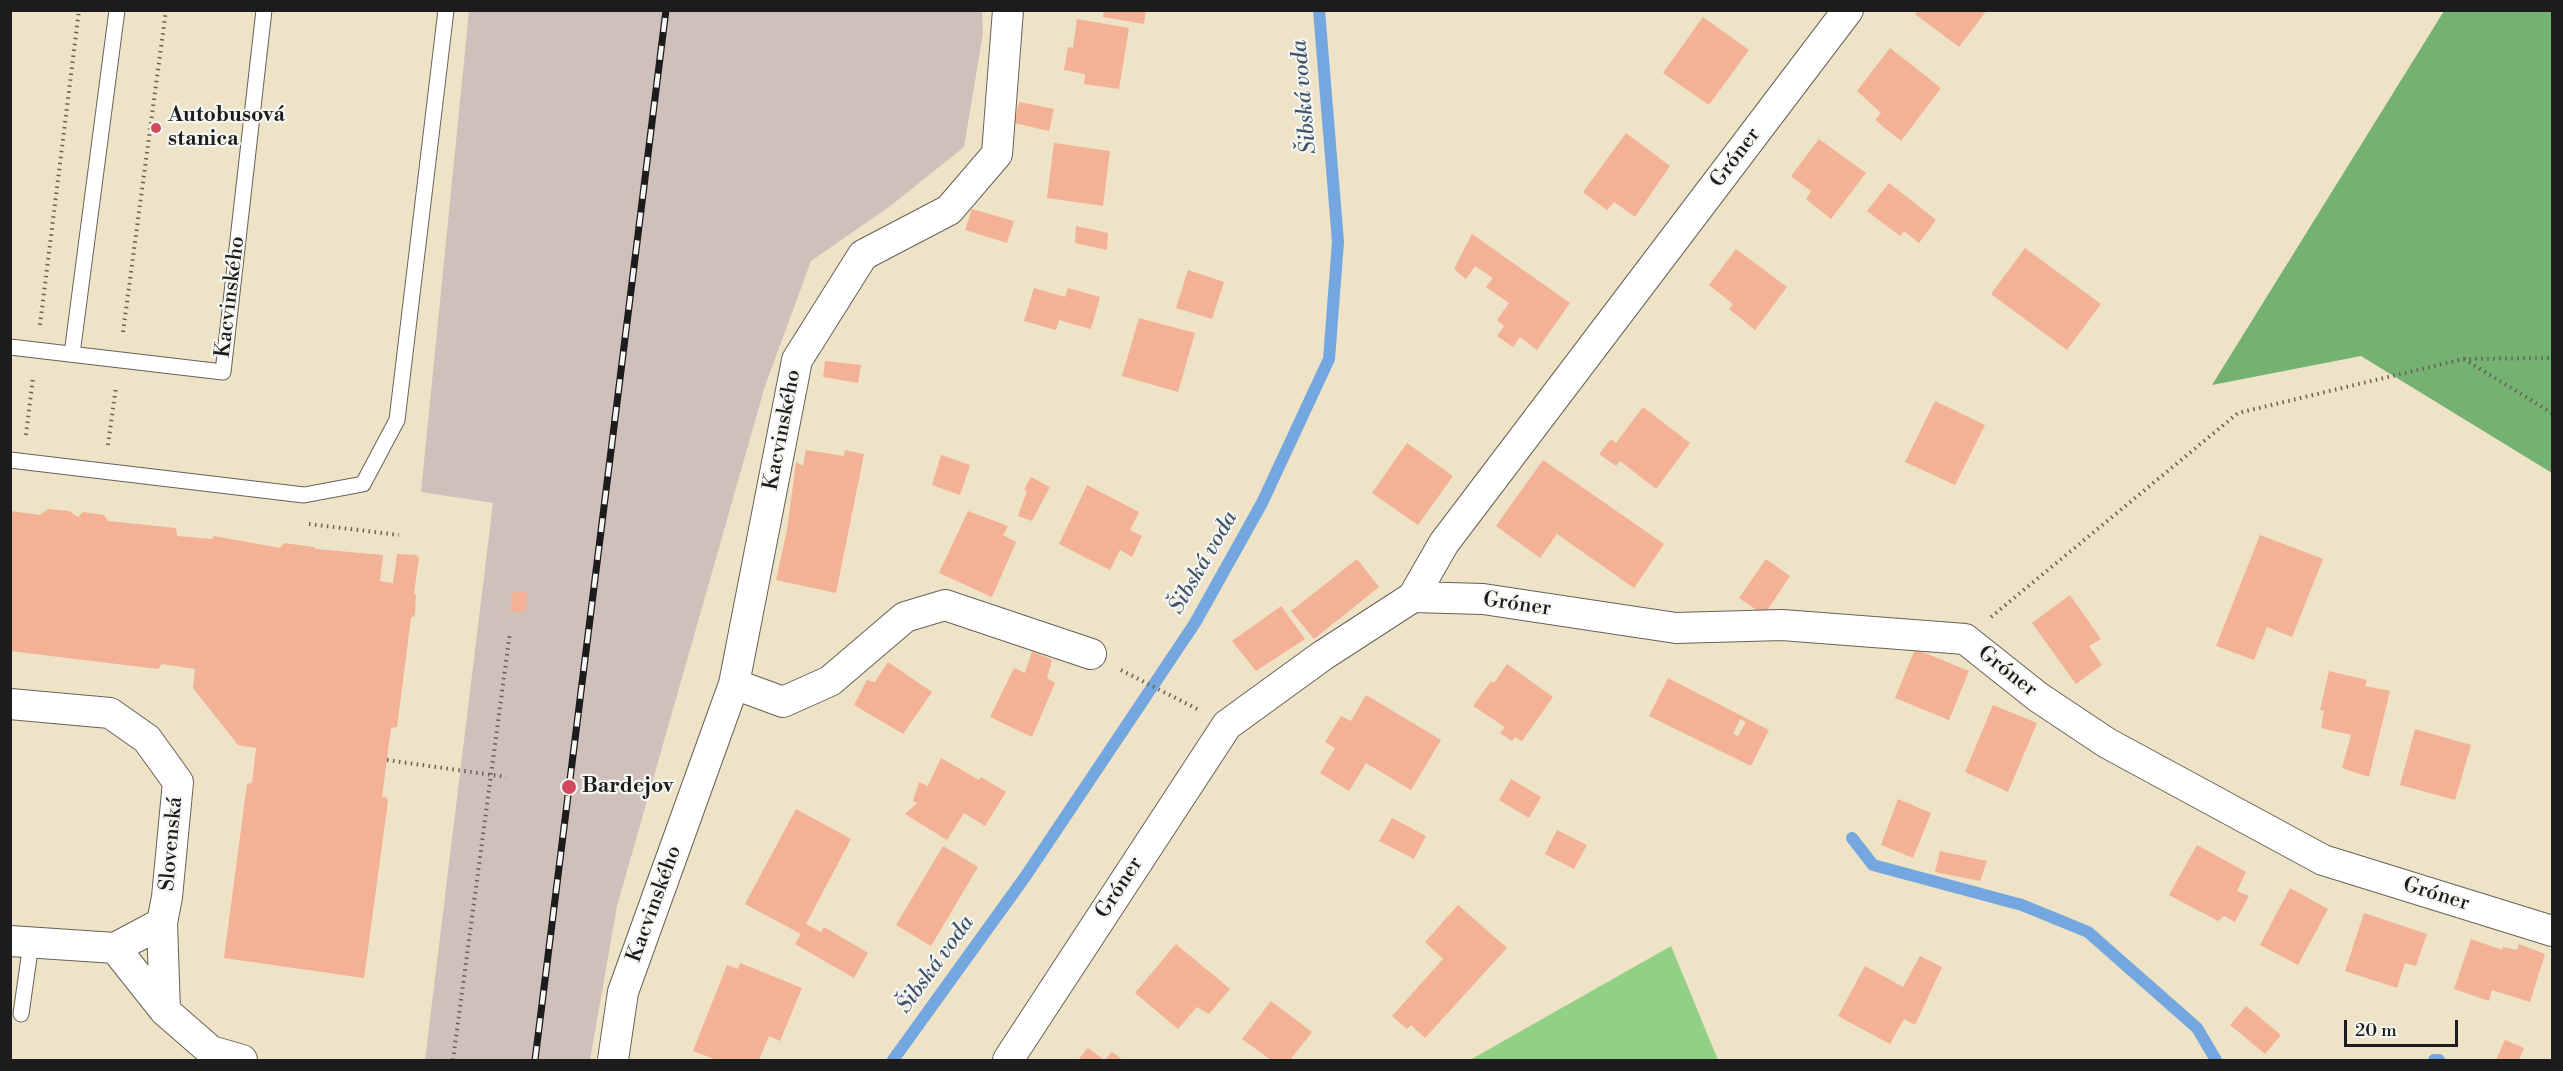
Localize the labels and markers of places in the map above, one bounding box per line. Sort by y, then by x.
place label: Autobusová stanica [168,103,285,153]
marker: Autobusová stanica [149,121,163,135]
place label: Bardejov [582,774,673,800]
marker: Bardejov [560,778,578,796]

